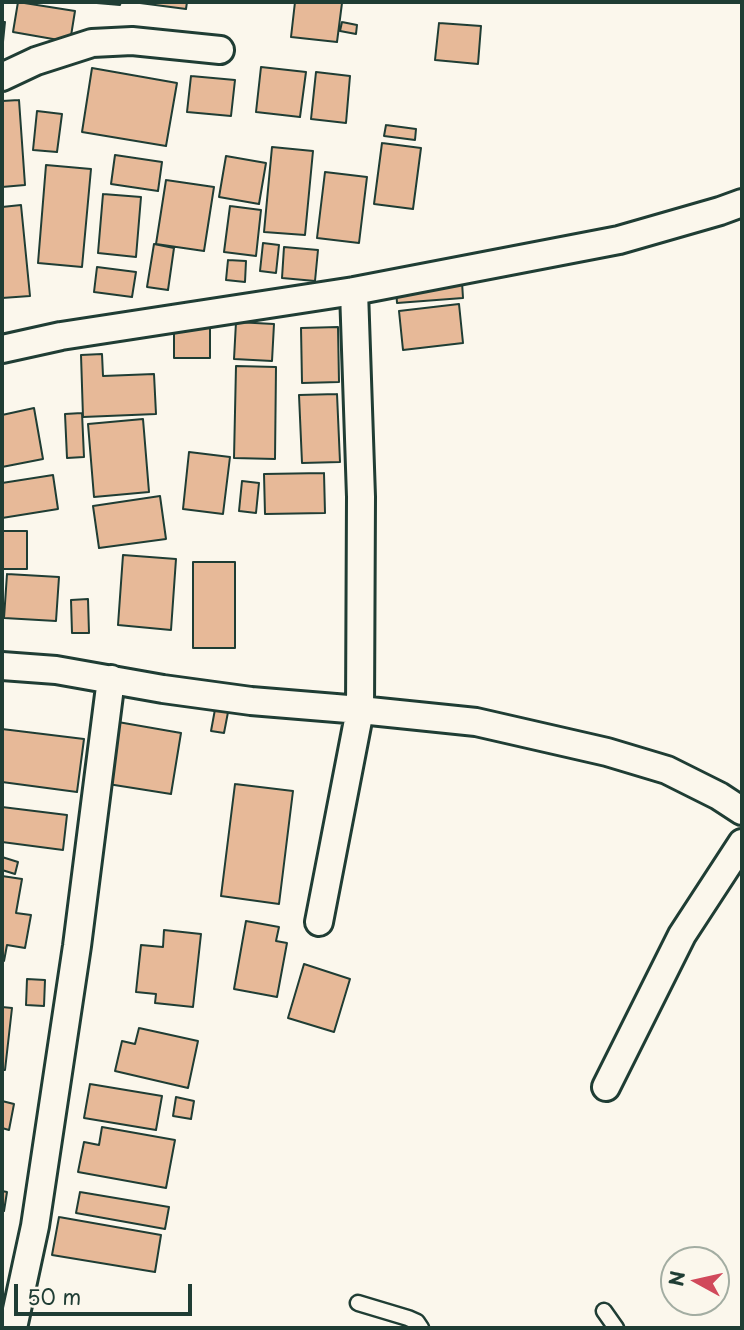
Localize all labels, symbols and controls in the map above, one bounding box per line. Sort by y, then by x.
north arrow [660,1246,730,1316]
text: N [661,1269,691,1288]
scale bar [18,1270,196,1314]
text: 50 m [27,1280,81,1312]

